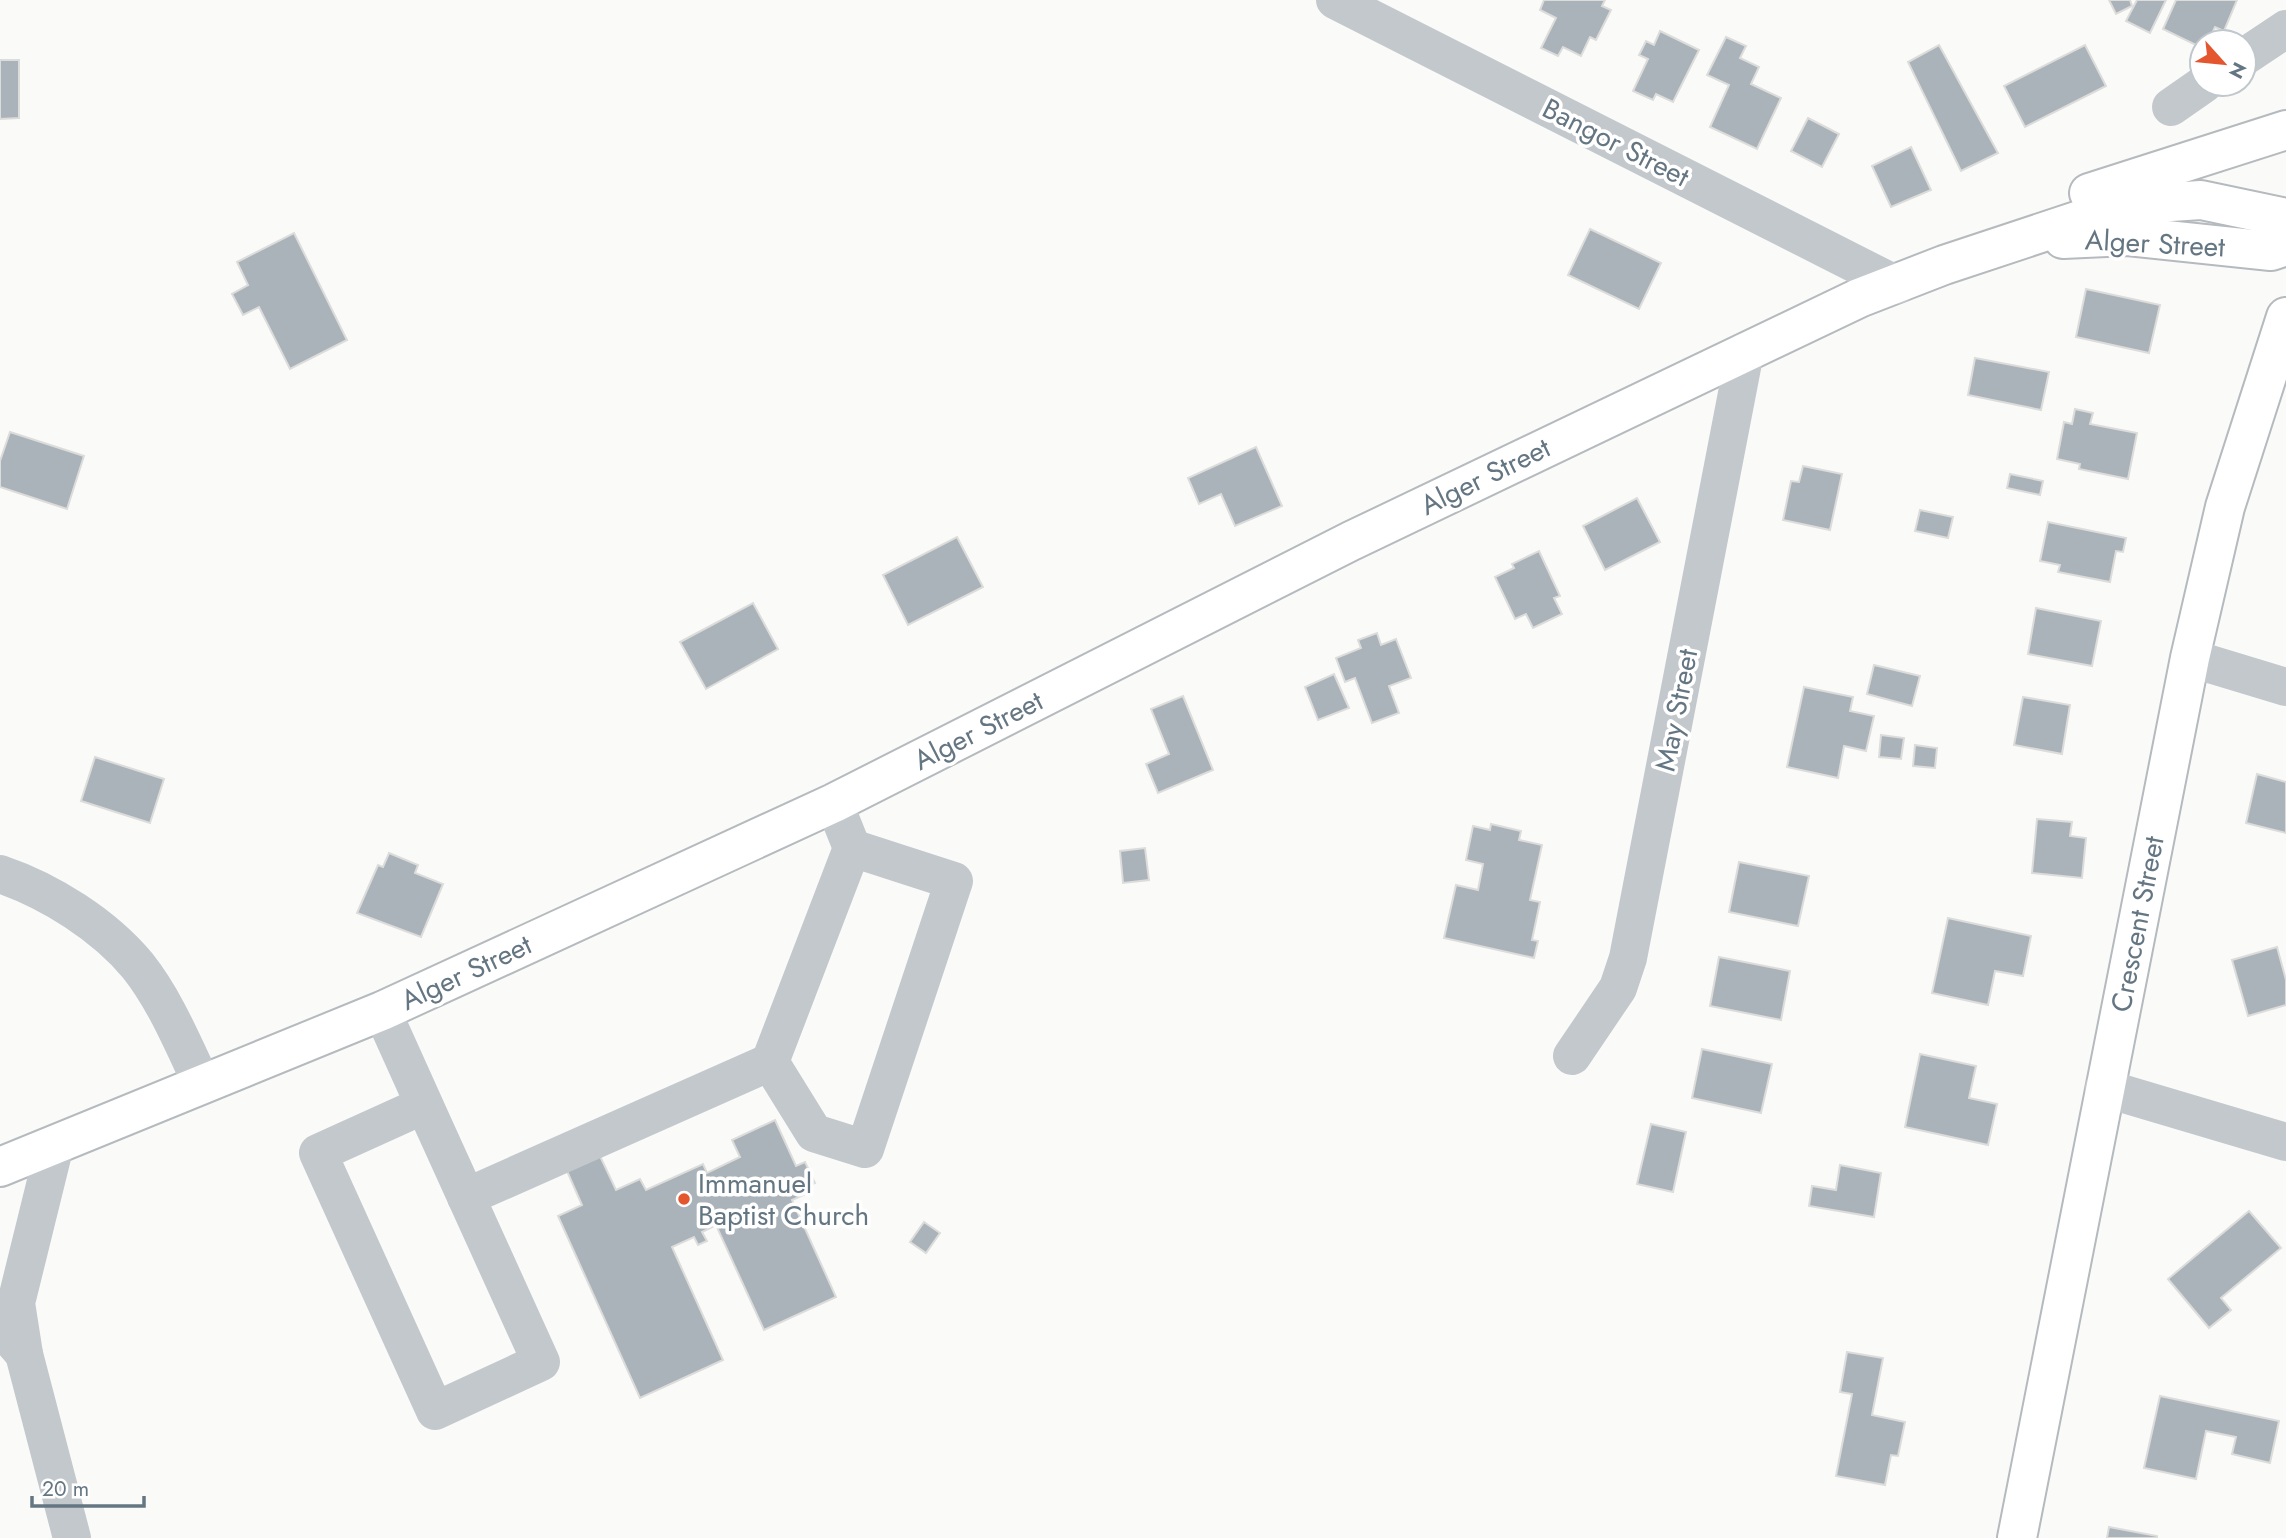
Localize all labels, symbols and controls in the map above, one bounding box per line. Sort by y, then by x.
north arrow [2188,28,2258,98]
text: N [2222,58,2253,83]
street label: Bangor Street [1535,88,1697,197]
street label: Alger Street [2084,219,2226,268]
street label: Alger Street [1413,427,1557,526]
street label: May Street [1645,645,1708,775]
street label: Alger Street [906,680,1050,781]
street label: Crescent Street [2100,832,2175,1016]
street label: Alger Street [394,924,539,1021]
place label: Immanuel Baptist Church [698,1163,869,1236]
marker: Immanuel Baptist Church [676,1191,692,1207]
scale bar [32,1464,144,1508]
text: 20 m [42,1474,89,1504]

